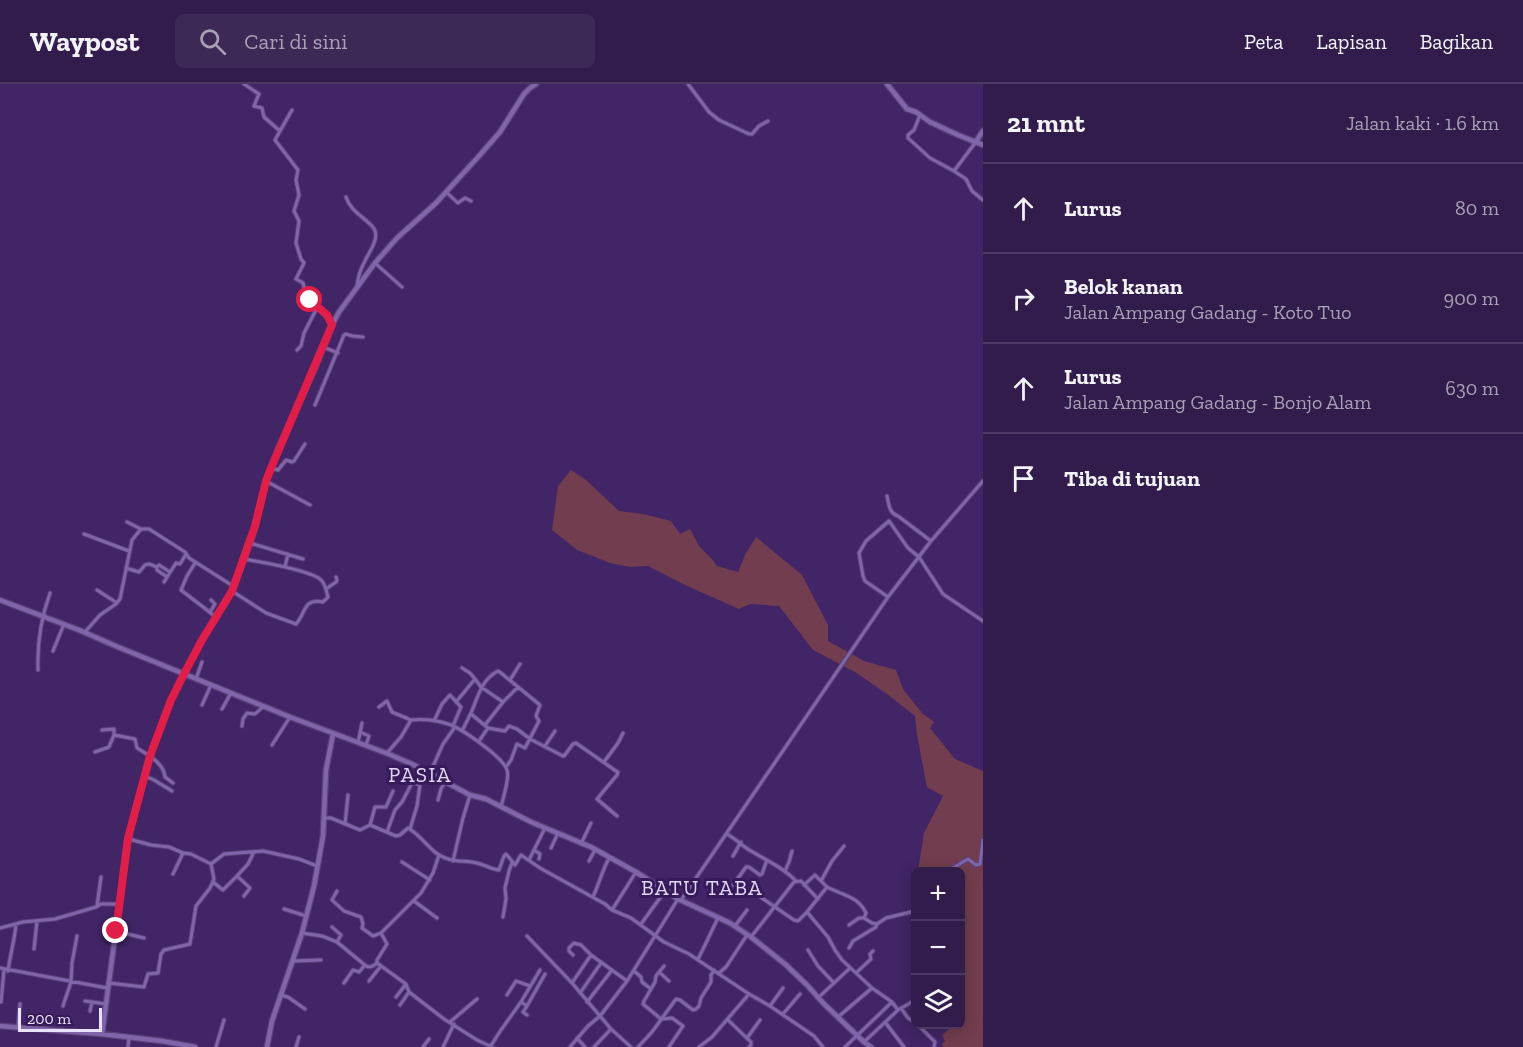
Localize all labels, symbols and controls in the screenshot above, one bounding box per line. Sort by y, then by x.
search box [175,14,595,68]
text: Waypost [30,25,139,58]
icon: search [196,25,229,58]
text: Cari di sini [244,28,347,55]
text: Peta [1244,29,1283,54]
text: Lapisan [1316,29,1387,54]
text: Bagikan [1420,29,1493,54]
text: 21 mnt [1007,107,1085,139]
text: Jalan kaki · 1.6 km [1346,111,1499,135]
icon: ahead [1007,192,1040,225]
text: Lurus [1064,195,1122,222]
text: 80 m [1455,196,1499,220]
text: Belok kanan [1064,273,1183,300]
icon: right [1007,282,1040,315]
route start [296,286,322,312]
text: 900 m [1444,286,1499,310]
text: Jalan Ampang Gadang - Koto Tuo [1064,300,1351,324]
text: Lurus [1064,363,1122,390]
icon: ahead [1007,372,1040,405]
text: 630 m [1445,376,1499,400]
text: Jalan Ampang Gadang - Bonjo Alam [1064,390,1371,414]
icon: arrive [1007,462,1040,495]
text: Tiba di tujuan [1064,465,1200,492]
district label: PASIA [388,762,452,787]
map controls [911,867,965,1029]
button: + [911,867,965,921]
district label: BATU TABA [641,875,763,900]
route end [102,917,128,943]
button: − [911,921,965,975]
button: layers [911,975,965,1029]
scale bar [18,1005,102,1032]
text: 200 m [27,1009,71,1028]

